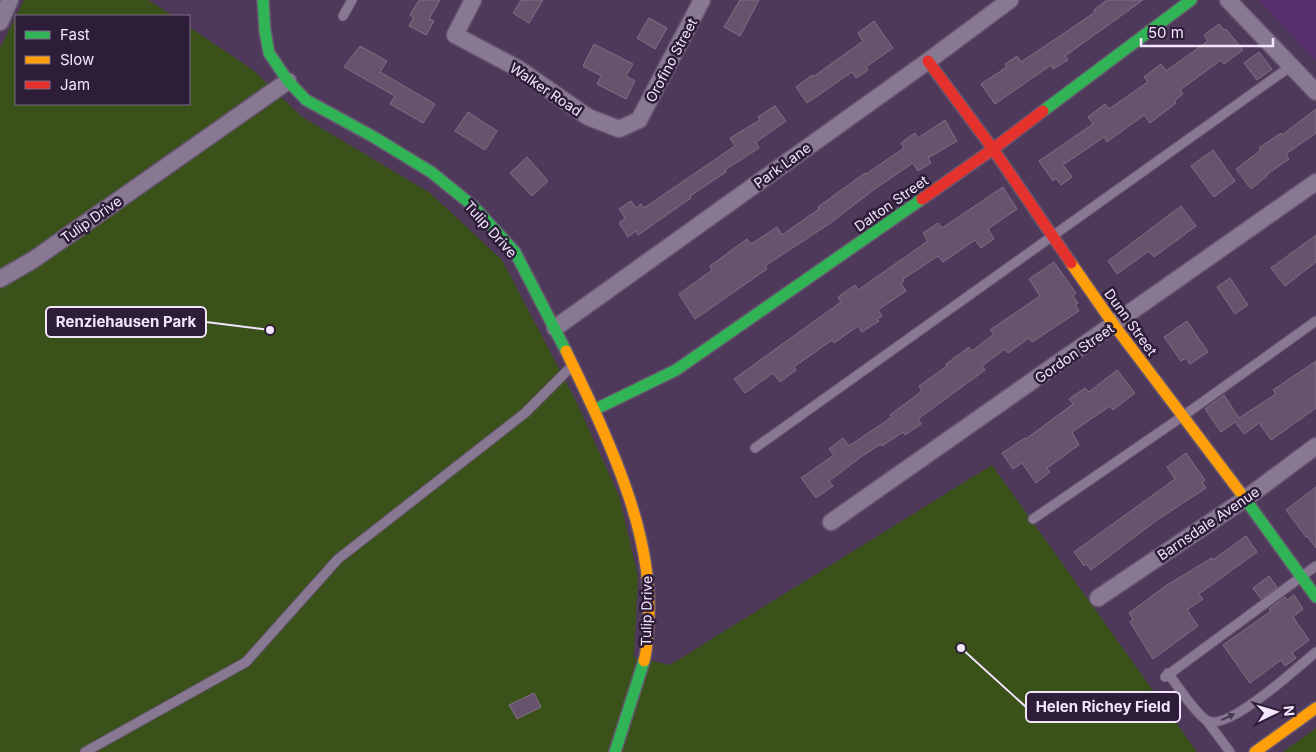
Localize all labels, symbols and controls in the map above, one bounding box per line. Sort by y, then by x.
legend [15,15,190,105]
street label: Orofino Street [642,15,700,105]
scale bar [1141,15,1274,47]
text: 50 m [1148,23,1184,42]
text: Fast [60,25,90,44]
text: Slow [60,50,94,69]
street label: Walker Road [507,59,585,119]
text: Jam [60,75,90,94]
street label: Park Lane [750,139,814,191]
street label: Dalton Street [851,171,931,235]
street label: Tulip Drive [57,192,125,246]
street label: Tulip Drive [461,197,521,261]
street label: Dunn Street [1101,285,1161,359]
callout: Renziehausen Park [46,307,206,337]
text: Renziehausen Park [56,312,197,331]
street label: Gordon Street [1031,319,1117,387]
street label: Barnsdale Avenue [1154,483,1262,563]
street label: Tulip Drive [637,576,655,646]
north arrow [1251,687,1301,737]
callout: Helen Richey Field [1026,692,1180,722]
text: Helen Richey Field [1036,697,1170,716]
text: N [1281,705,1298,717]
one-way arrow [1221,713,1235,721]

